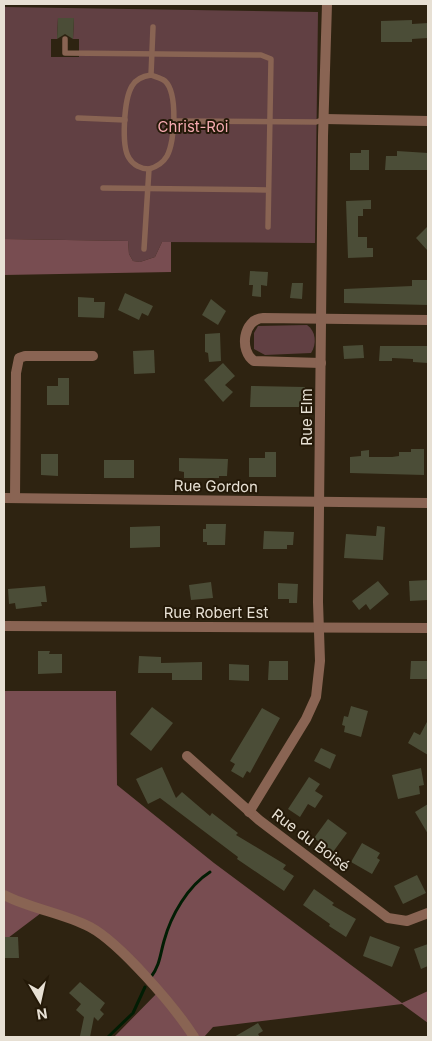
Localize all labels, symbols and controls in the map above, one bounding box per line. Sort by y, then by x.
park label: Christ-Roi [158,117,228,136]
street label: Rue Elm [297,388,316,446]
street label: Rue Gordon [174,476,258,496]
street label: Rue Robert Est [164,603,268,622]
street label: Rue du Boisé [268,804,354,876]
north arrow [15,976,65,1026]
text: N [36,1005,49,1024]

